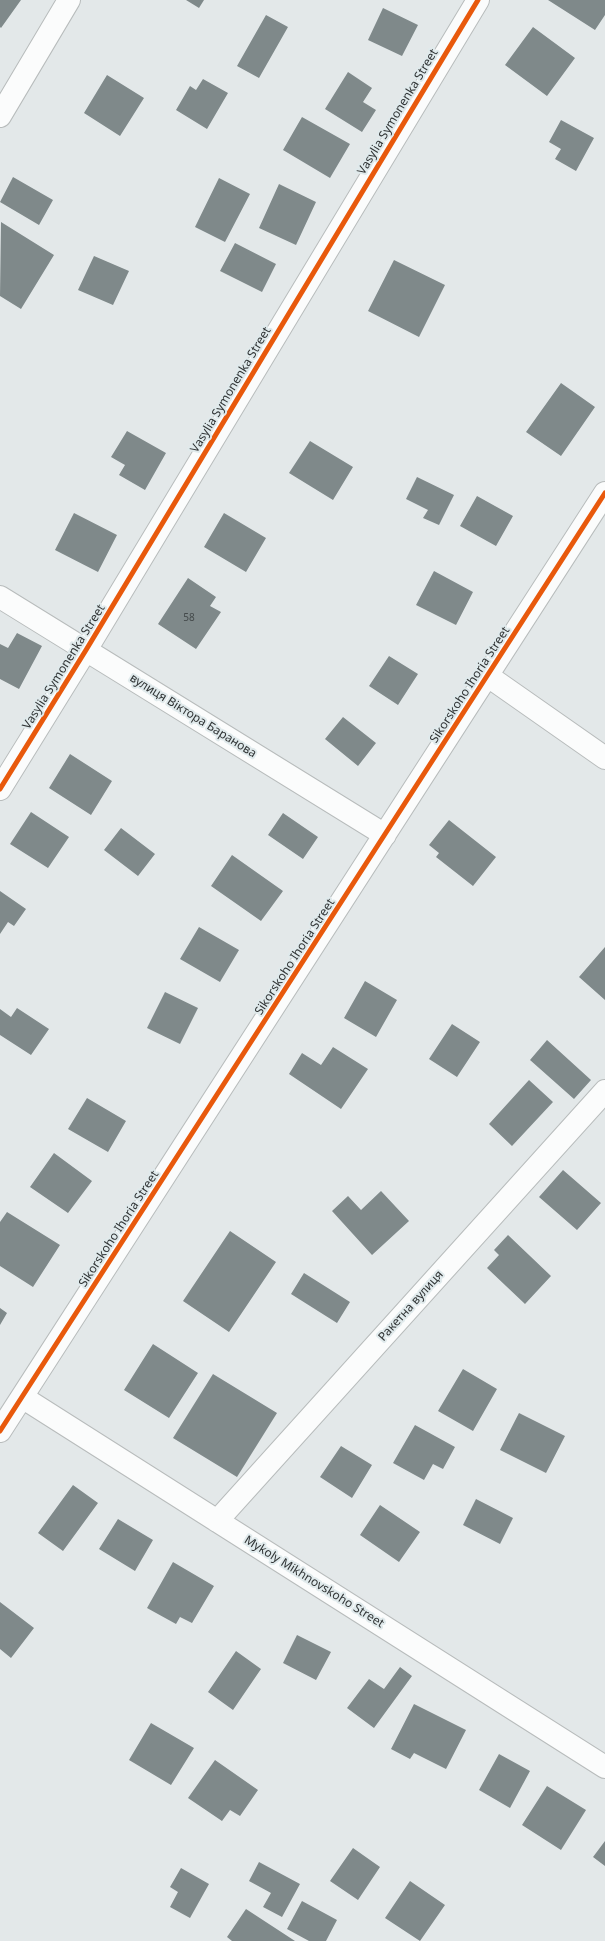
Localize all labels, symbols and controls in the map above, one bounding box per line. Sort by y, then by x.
street label: Vasylia Symonenka Street [355,47,441,177]
street label: Vasylia Symonenka Street [188,325,274,455]
street label: Vasylia Symonenka Street [20,602,108,732]
house number: 58 [183,612,195,624]
street label: Sikorskoho Ihoria Street [427,624,513,746]
street label: вулиця Віктора Баранова [127,671,259,761]
street label: Sikorskoho Ihoria Street [252,896,338,1018]
street label: Sikorskoho Ihoria Street [76,1168,162,1290]
street label: Ракетна вулиця [376,1268,446,1344]
street label: Mykoly Mikhnovskoho Street [241,1533,387,1631]

